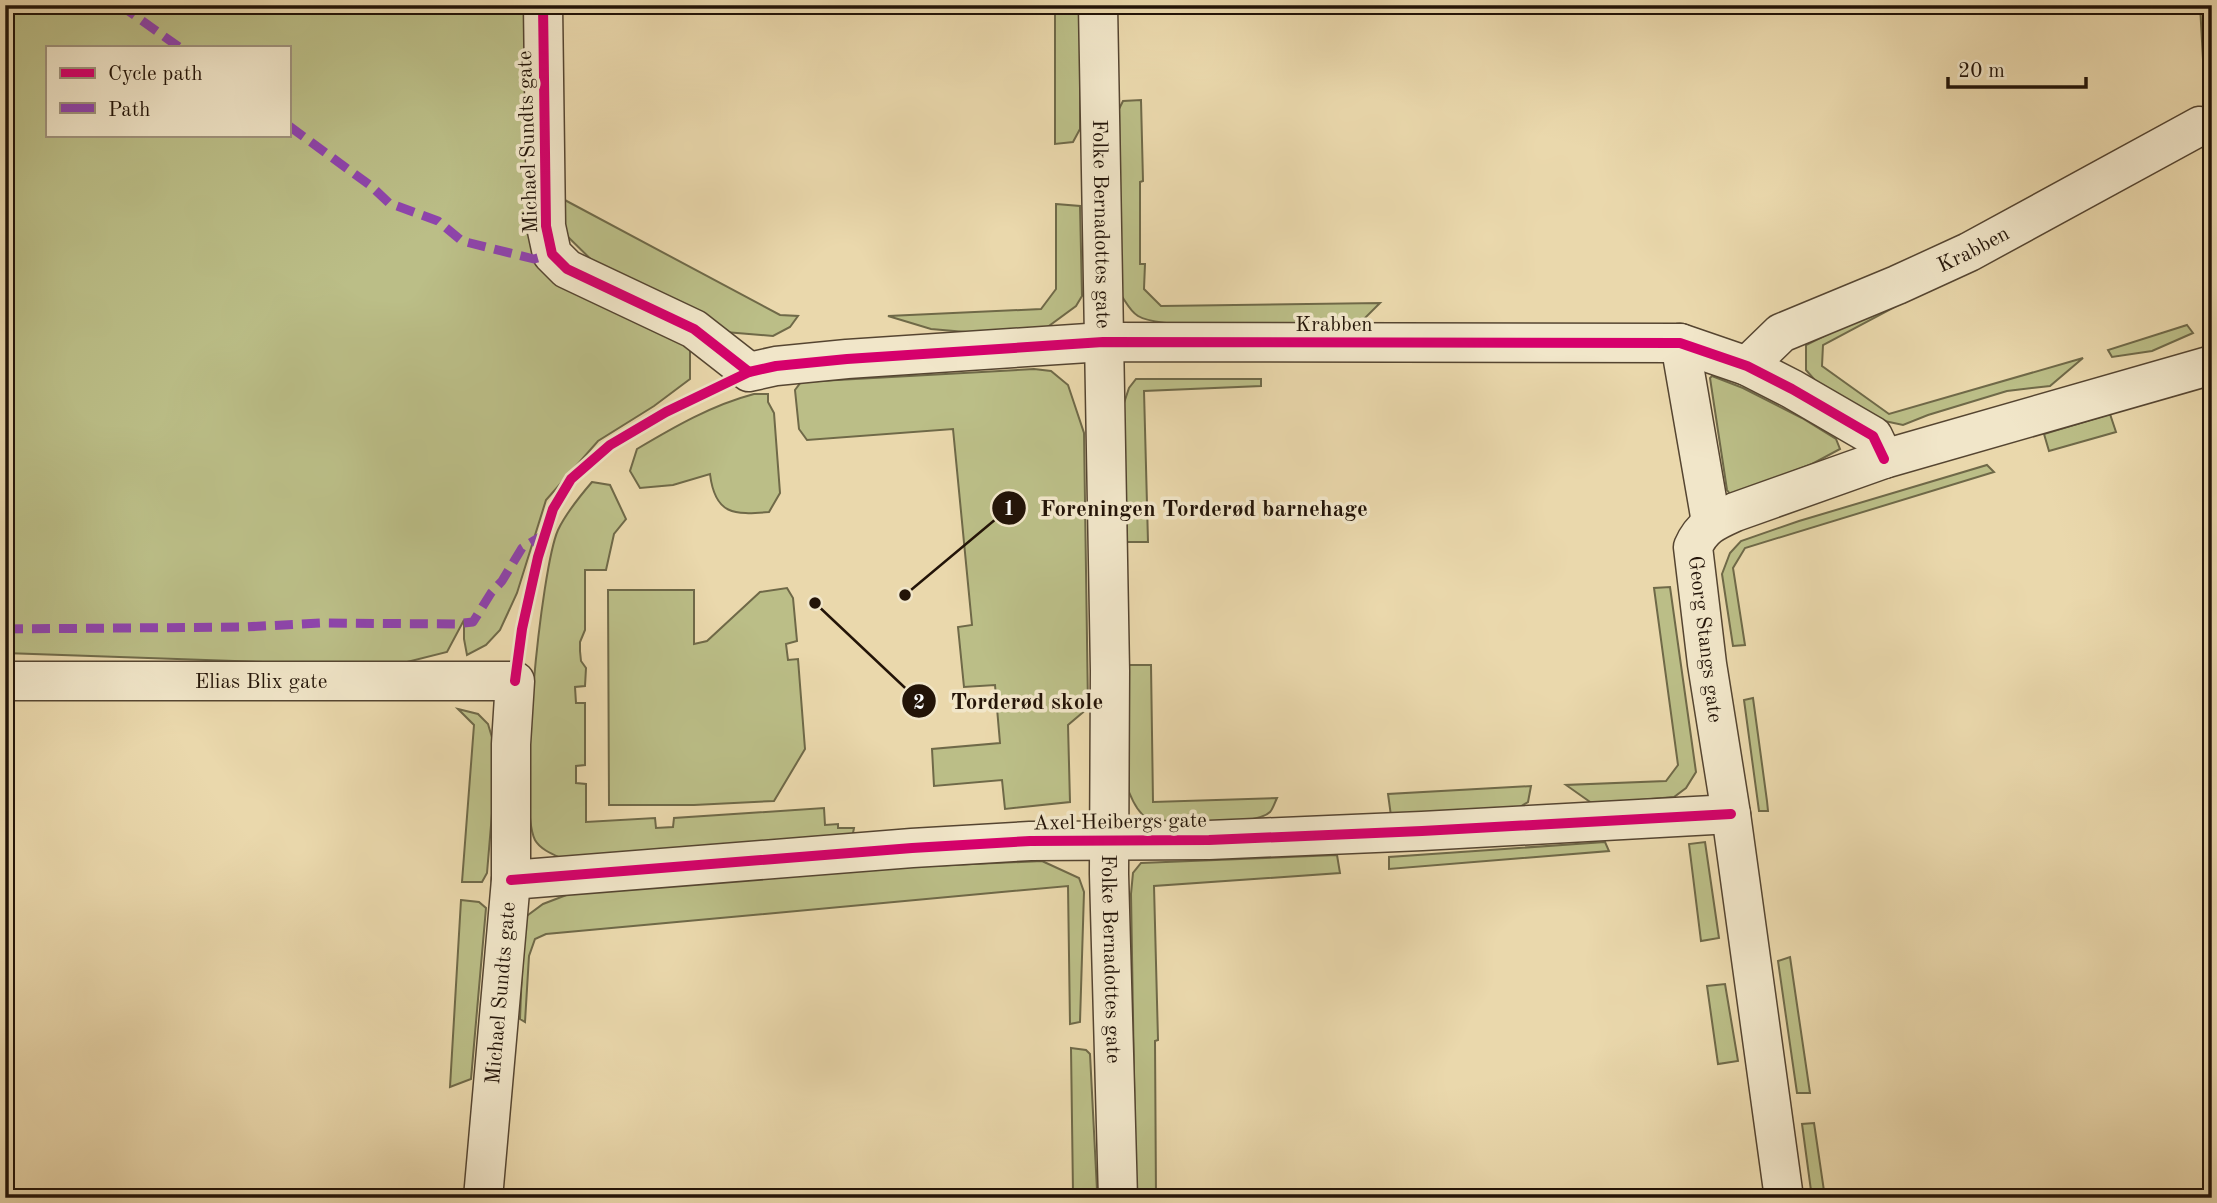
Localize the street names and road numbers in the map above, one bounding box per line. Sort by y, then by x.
street label: Michael Sundts gate [515,50,542,234]
street label: Folke Bernadottes gate [1088,119,1113,329]
street label: Krabben [1934,223,2013,277]
street label: Krabben [1295,315,1373,336]
street label: Georg Stangs gate [1684,554,1725,724]
street label: Elias Blix gate [195,672,327,693]
street label: Axel Heibergs gate [1033,810,1207,835]
street label: Folke Bernadottes gate [1097,854,1123,1064]
street label: Michael Sundts gate [483,901,520,1085]

